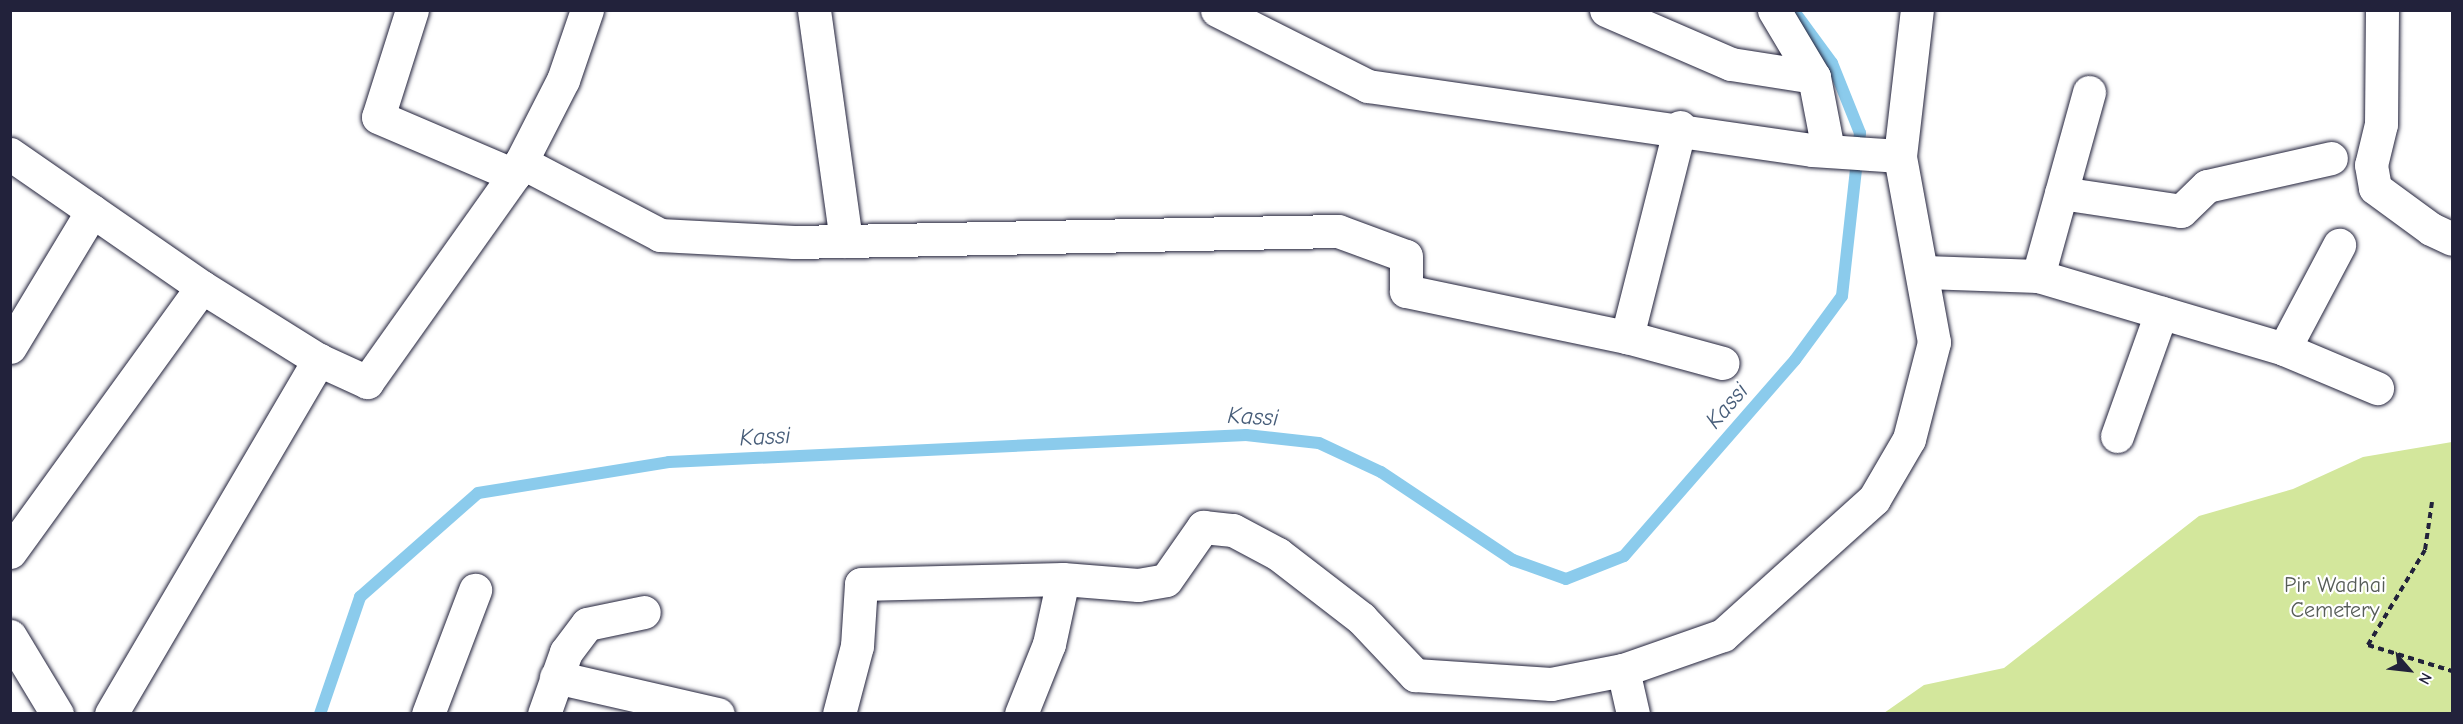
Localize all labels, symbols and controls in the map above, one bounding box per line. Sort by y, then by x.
water label: Kassi [1699,377,1755,435]
water label: Kassi [1227,401,1279,433]
water label: Kassi [739,421,791,453]
park label: Pir Wadhai Cemetery [2284,572,2386,624]
north arrow [2379,640,2439,700]
text: N [2414,670,2435,687]

